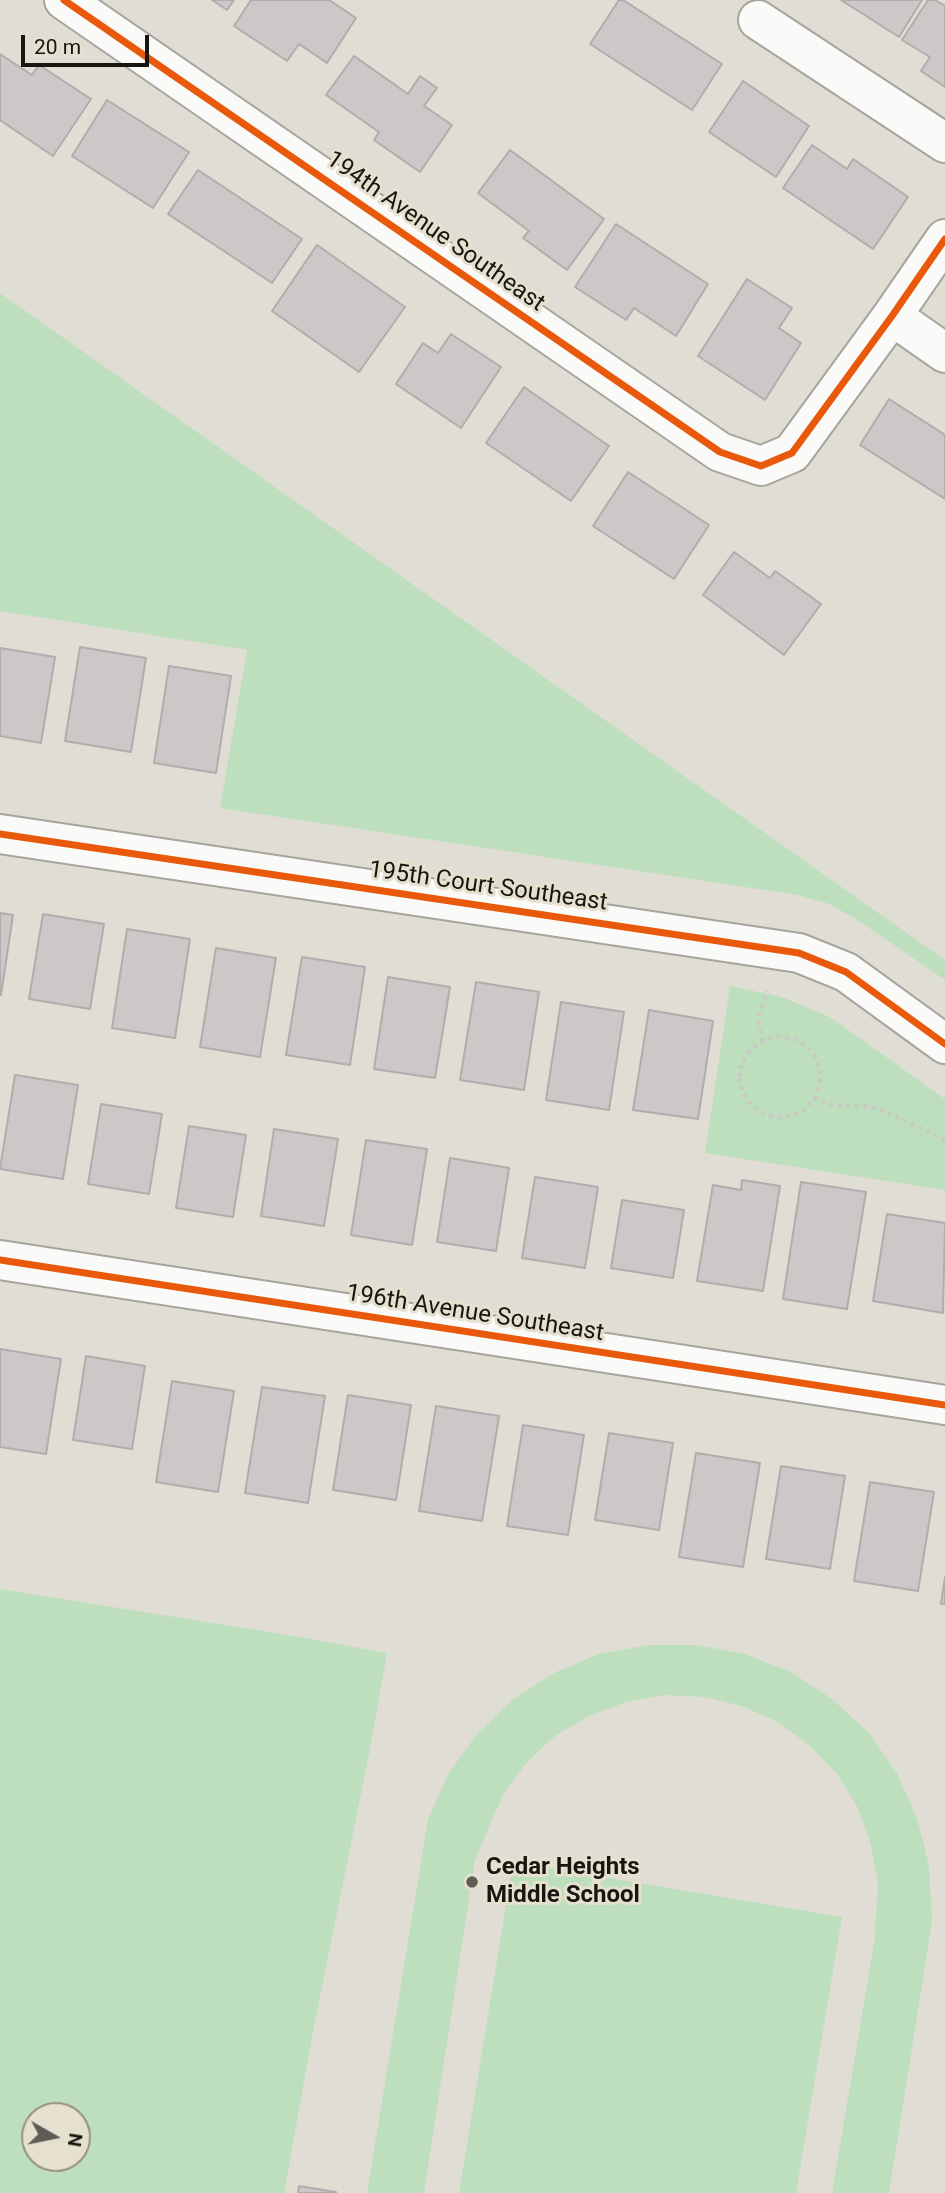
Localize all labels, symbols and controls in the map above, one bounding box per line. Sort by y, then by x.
scale bar [24,21,152,65]
text: 20 m [34,35,81,59]
street label: 194th Avenue Southeast [320,146,550,318]
street label: 195th Court Southeast [367,856,609,918]
street label: 196th Avenue Southeast [344,1279,606,1349]
place label: Cedar Heights Middle School [486,1854,640,1910]
marker: Cedar Heights Middle School [464,1874,480,1890]
north arrow [21,2102,91,2172]
text: N [63,2132,88,2148]

